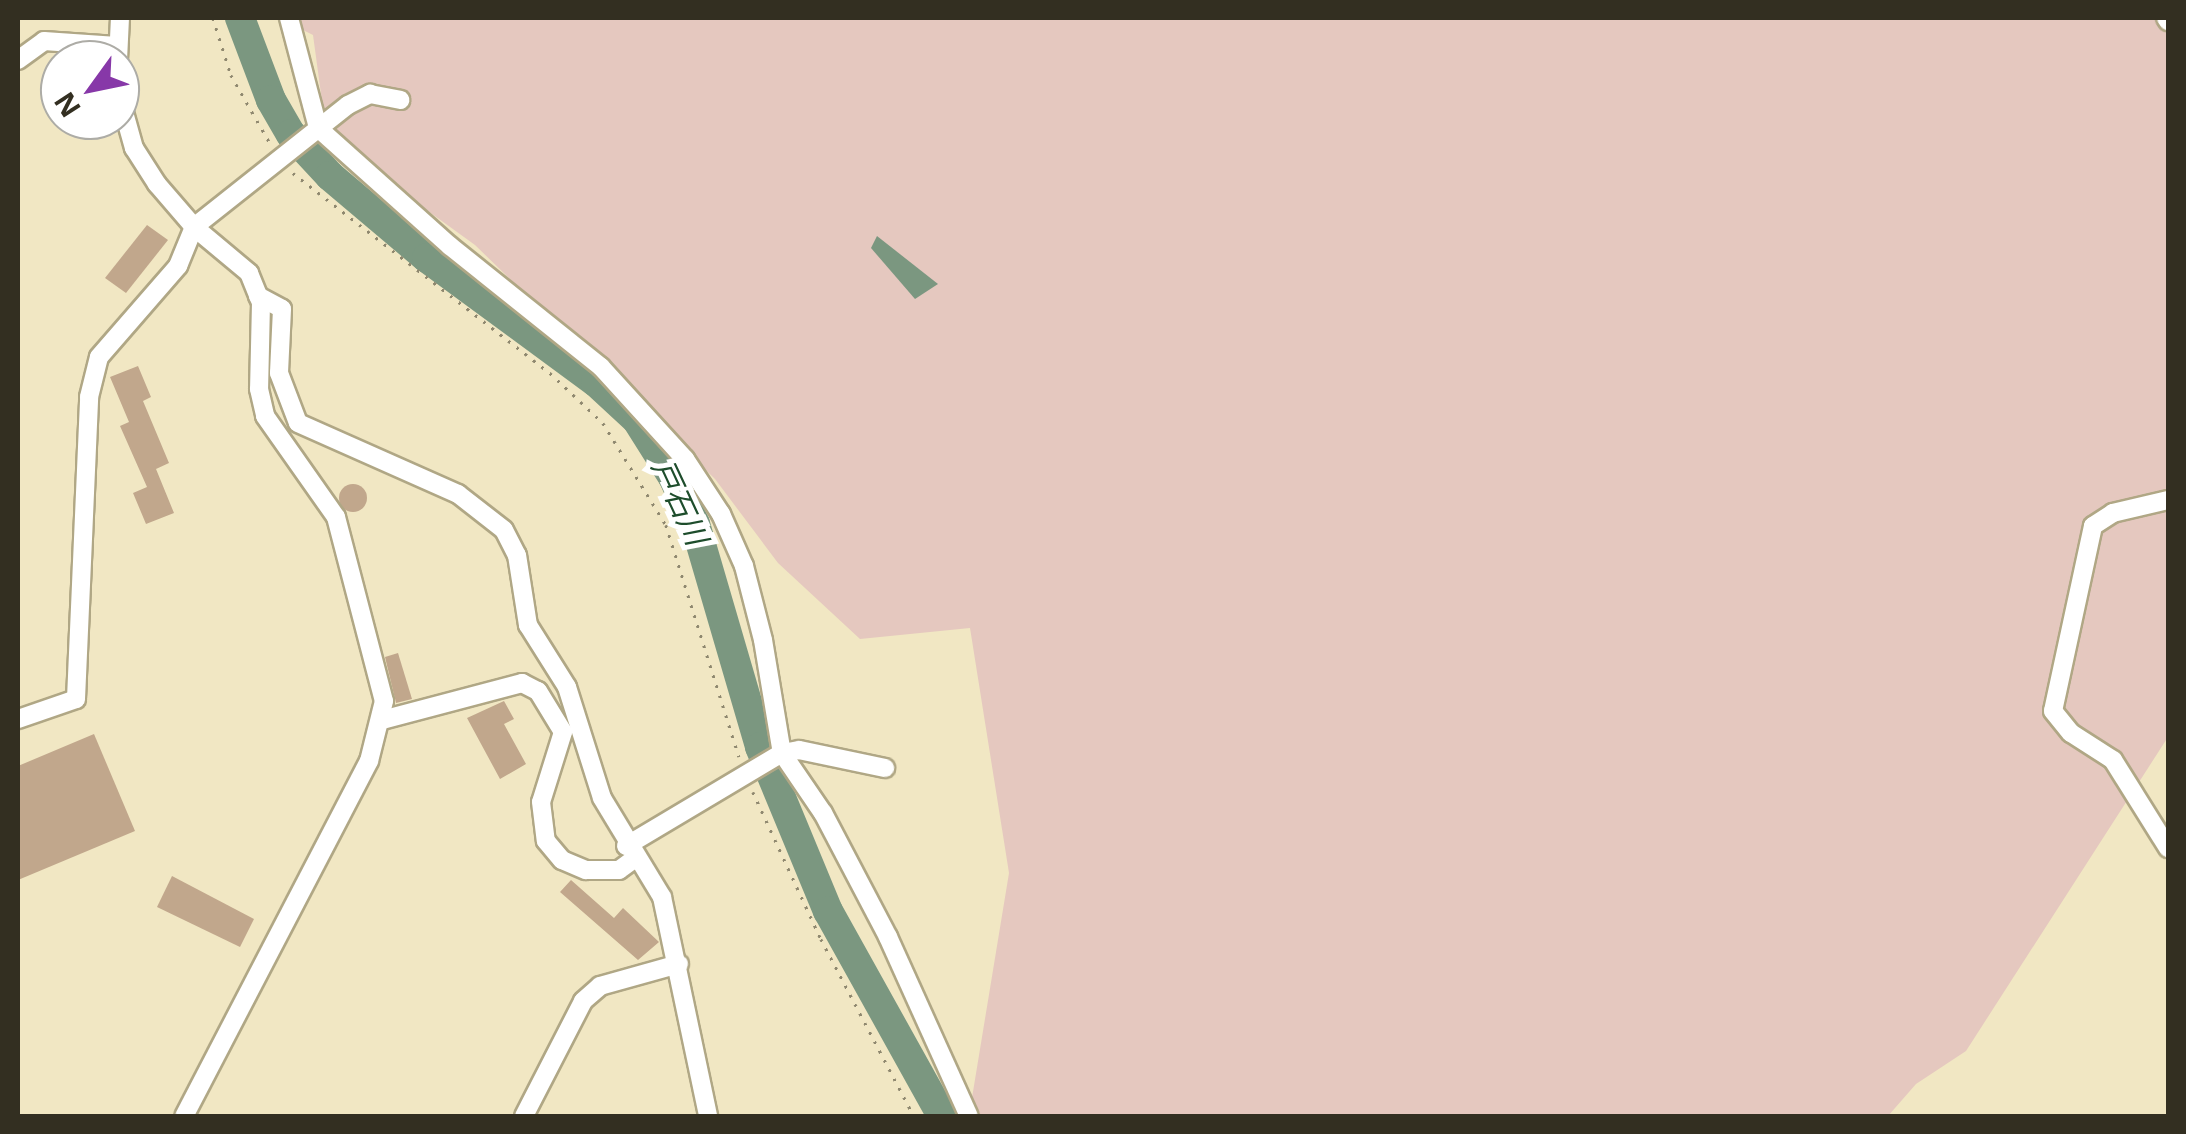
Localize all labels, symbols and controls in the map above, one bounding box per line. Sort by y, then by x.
north arrow [40,40,140,140]
text: N [44,85,89,125]
water label: 戸石川 [645,454,715,550]

